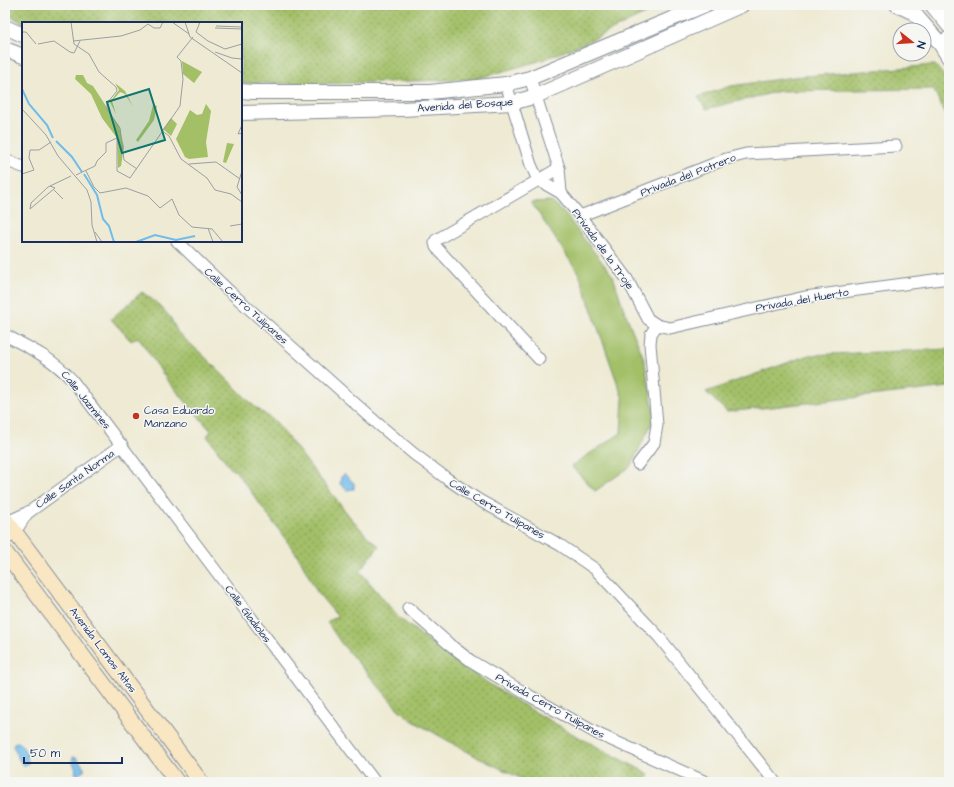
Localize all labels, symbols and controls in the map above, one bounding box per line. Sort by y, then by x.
inset map [22,22,242,242]
north arrow [892,22,932,62]
text: N [913,39,929,50]
street label: Avenida del Bosque [417,94,513,116]
street label: Privada del Potrero [638,150,739,200]
street label: Privada de la Troje [569,206,637,292]
street label: Calle Cerro Tulipanes [201,264,292,348]
street label: Privada del Huerto [754,284,851,316]
street label: Calle Jazmines [58,368,115,433]
place label: Casa Eduardo Manzano [144,403,215,431]
marker: Casa Eduardo Manzano [131,411,141,421]
street label: Calle Santa Norma [33,446,118,512]
street label: Calle Cerro Tulipanes [446,475,548,543]
street label: Calle Gladiolas [221,582,275,646]
street label: Avenida Lomas Altas [66,604,140,696]
street label: Privada Cerro Tulipanes [493,670,608,743]
scale bar [24,739,122,765]
text: 50 m [30,745,61,762]

